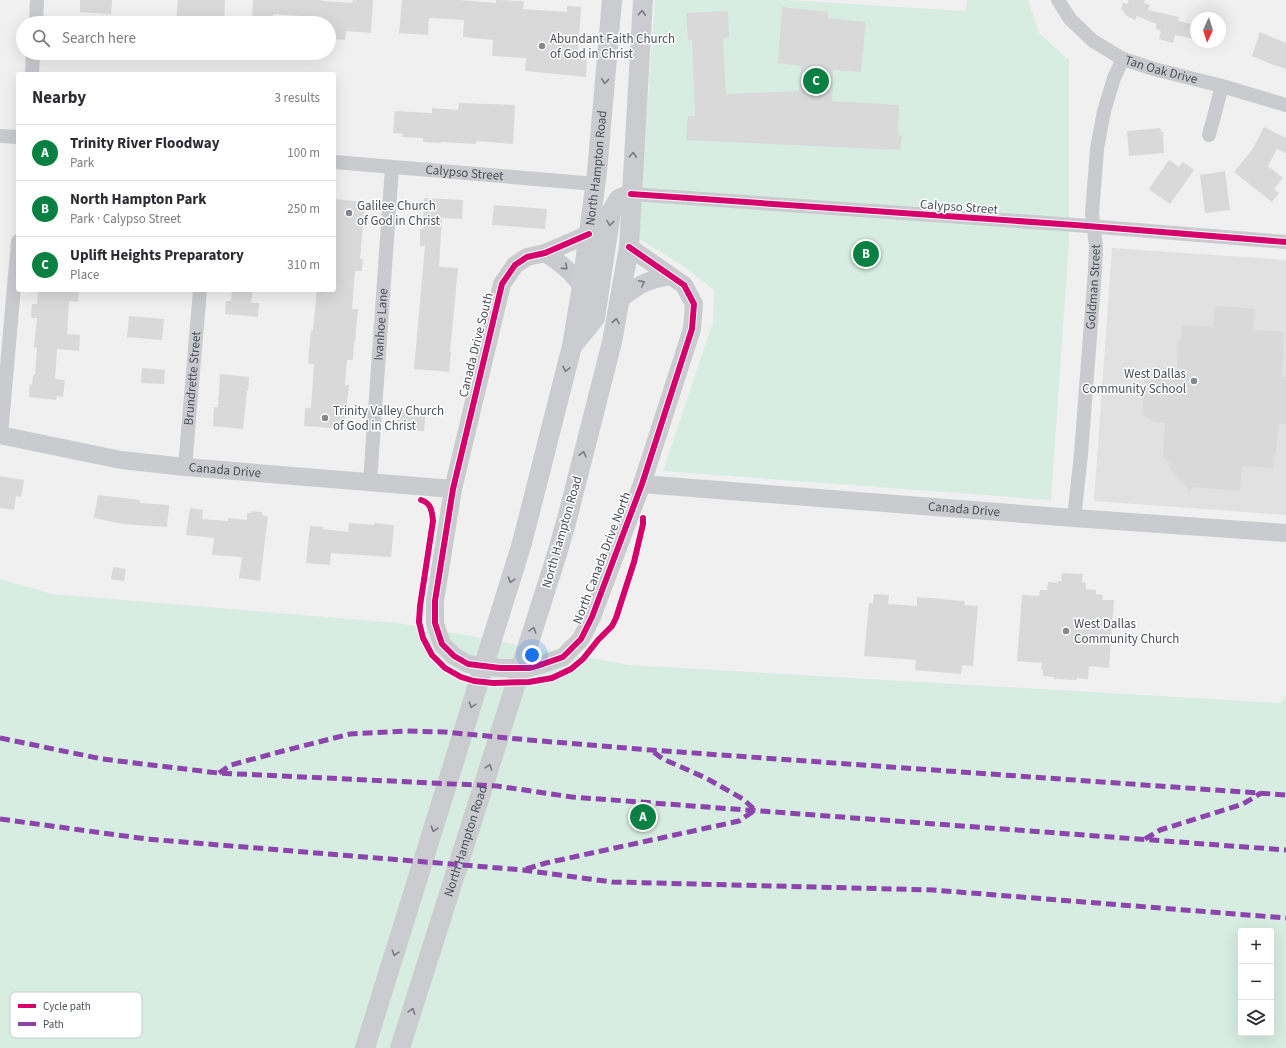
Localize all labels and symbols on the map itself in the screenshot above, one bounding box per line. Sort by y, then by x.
one-way arrow [637,10,646,16]
north arrow [1190,12,1226,48]
place label: Abundant Faith Church of God in Christ [550,30,675,63]
marker: Abundant Faith Church of God in Christ [537,41,547,51]
street label: Tan Oak Drive [1122,51,1199,89]
pin: C [803,66,829,96]
one-way arrow [601,78,610,84]
street label: North Hampton Road [581,110,611,227]
one-way arrow [629,152,638,158]
street label: Calypso Street [425,161,505,185]
street label: Calypso Street [919,195,999,219]
place label: Galilee Church of God in Christ [357,197,441,230]
marker: Galilee Church of God in Christ [344,208,354,218]
one-way arrow [606,220,615,226]
pin: B [853,239,879,269]
street label: Goldman Street [1082,243,1105,330]
one-way arrow [561,262,568,269]
one-way arrow [638,280,646,288]
street label: Ivanhoe Lane [370,288,393,361]
street label: Canada Drive South [454,291,498,399]
one-way arrow [611,318,619,324]
street label: Brundrette Street [180,330,206,426]
one-way arrow [563,365,571,372]
place label: West Dallas Community School [1082,365,1187,398]
marker: West Dallas Community School [1189,376,1199,386]
place label: Trinity Valley Church of God in Christ [333,402,444,435]
marker: Trinity Valley Church of God in Christ [320,413,330,423]
one-way arrow [579,451,587,457]
street label: Canada Drive [188,458,262,482]
street label: North Hampton Road [537,474,587,590]
street label: North Canada Drive North [568,489,636,627]
street label: Canada Drive [927,498,1001,521]
one-way arrow [507,577,516,584]
place label: West Dallas Community Church [1074,615,1179,648]
one-way arrow [528,626,537,633]
marker: West Dallas Community Church [1061,626,1071,636]
your location [522,645,542,665]
one-way arrow [468,701,477,708]
one-way arrow [484,764,493,771]
street label: North Hampton Road [440,783,492,899]
pin: A [630,802,656,832]
one-way arrow [430,825,439,832]
one-way arrow [391,949,400,956]
legend [10,992,142,1038]
text: Cycle path [43,999,91,1014]
one-way arrow [407,1008,415,1015]
text: Path [43,1017,64,1032]

